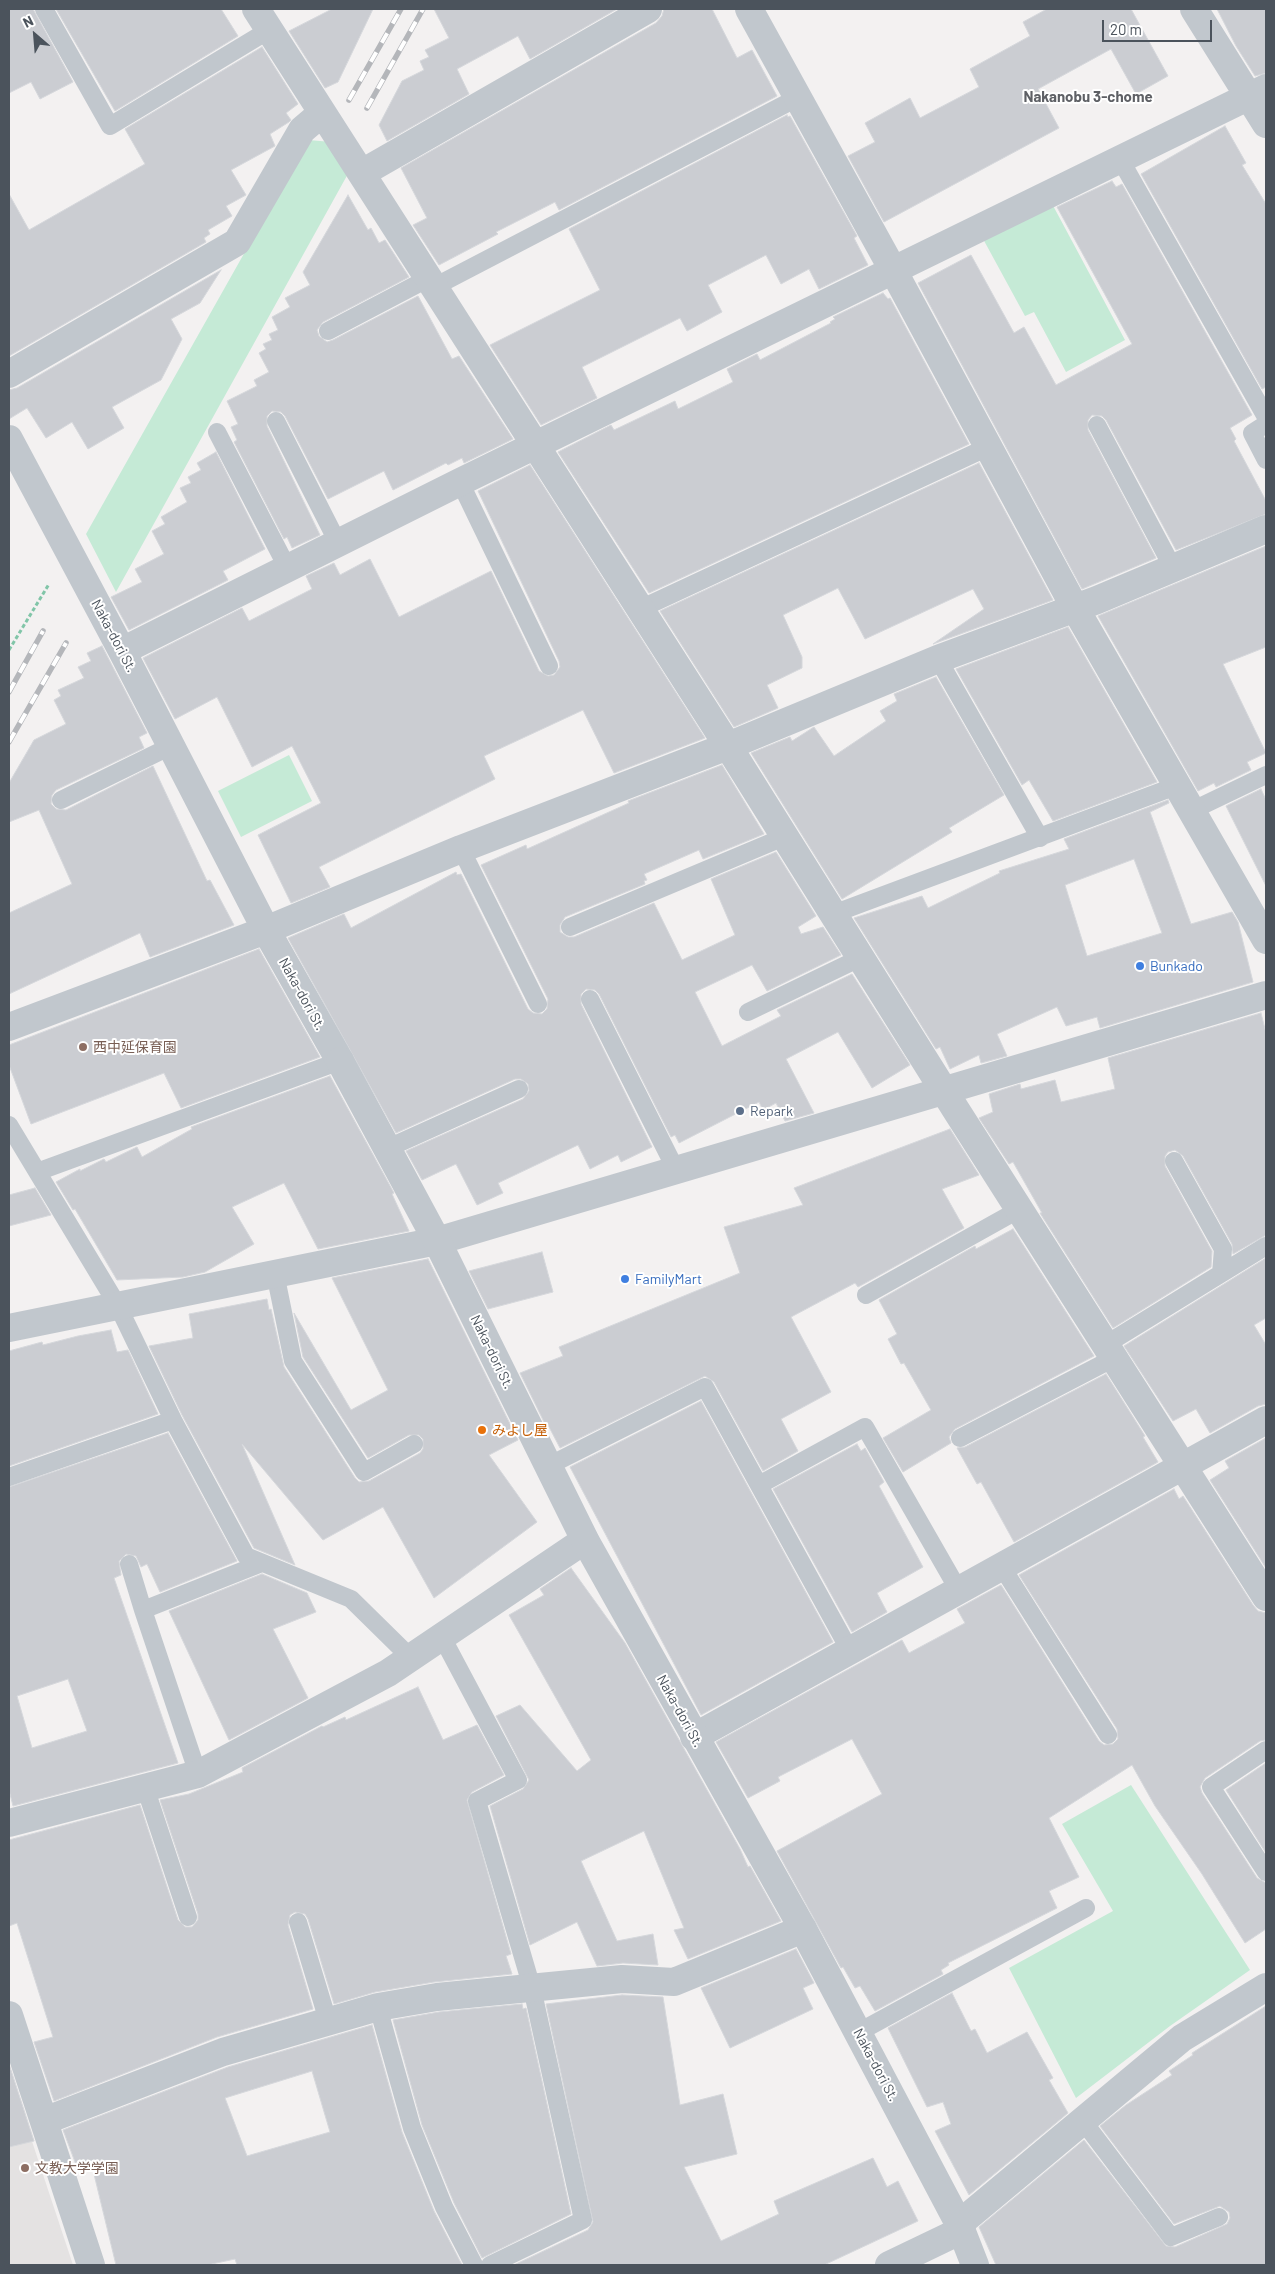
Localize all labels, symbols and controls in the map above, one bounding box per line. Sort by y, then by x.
north arrow [10,10,60,60]
scale bar [1105,10,1215,42]
text: N [20,12,36,31]
text: 20 m [1110,20,1142,38]
district label: Nakanobu 3-chome [1023,88,1153,106]
street label: Naka-dori St. [88,597,140,675]
street label: Naka-dori St. [275,955,329,1033]
place label: Bunkado [1150,958,1203,974]
marker: Bunkado [1134,960,1146,972]
place label: 西中延保育園 [93,1039,177,1055]
marker: 西中延保育園 [77,1041,89,1053]
place label: Repark [750,1103,793,1119]
marker: Repark [734,1105,746,1117]
place label: FamilyMart [635,1271,702,1287]
marker: FamilyMart [619,1273,631,1285]
street label: Naka-dori St. [467,1312,517,1392]
place label: みよし屋 [492,1422,548,1438]
marker: みよし屋 [476,1424,488,1436]
street label: Naka-dori St. [653,1672,707,1750]
street label: Naka-dori St. [850,2026,902,2104]
place label: 文教大学学園 [35,2160,119,2176]
marker: 文教大学学園 [19,2162,31,2174]

